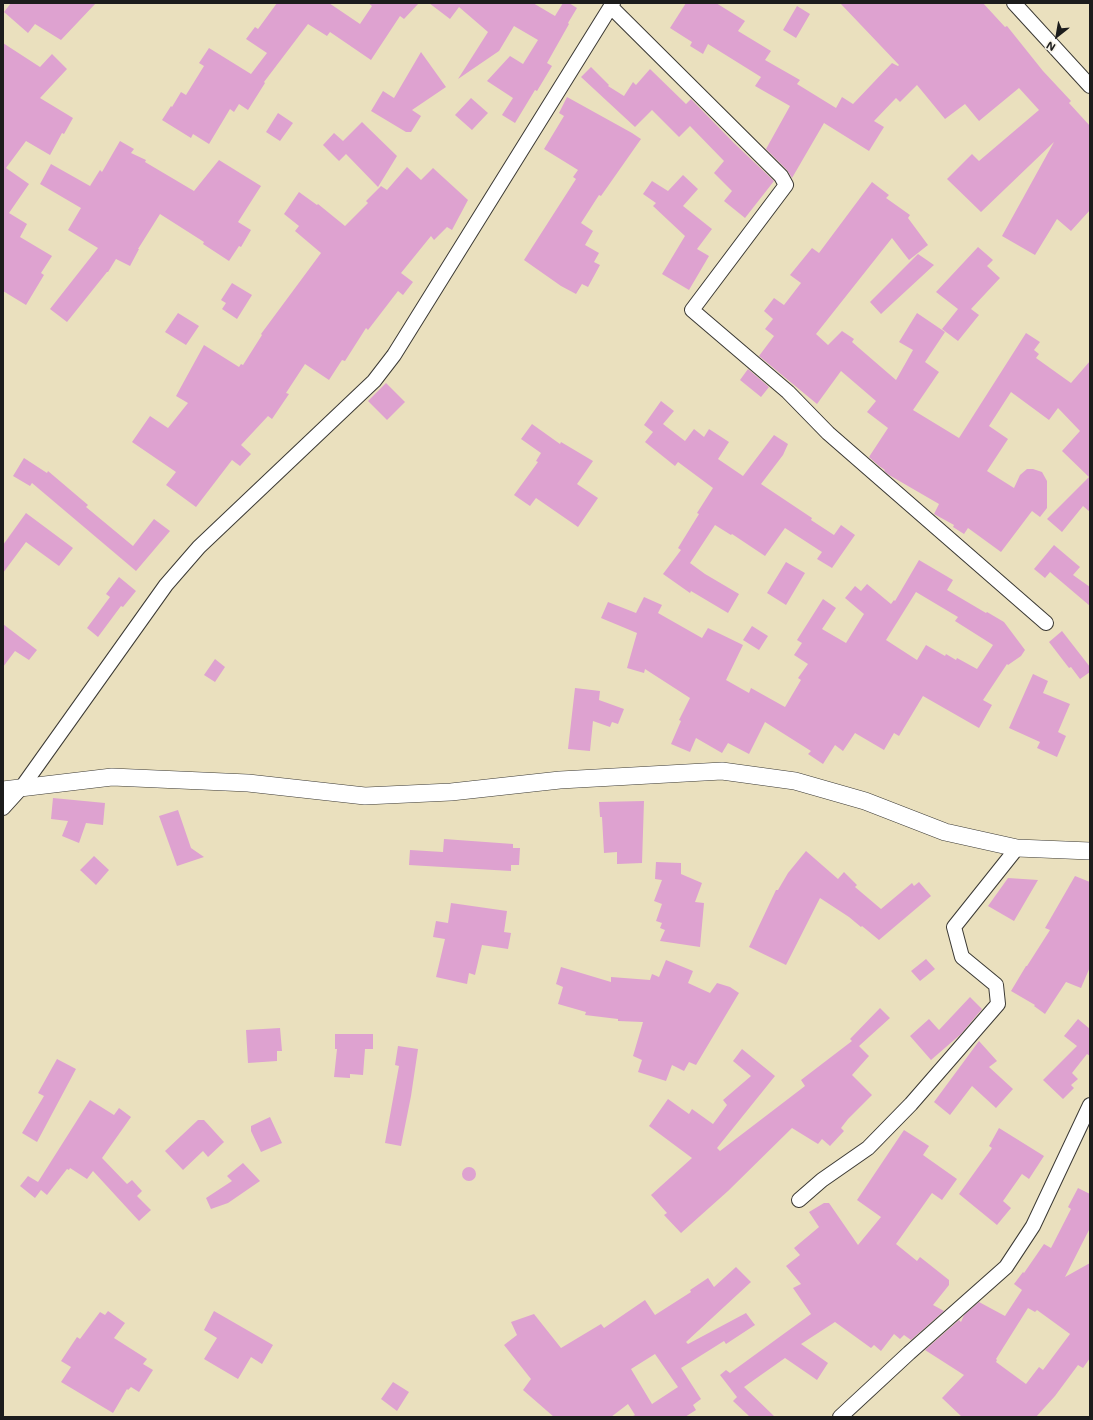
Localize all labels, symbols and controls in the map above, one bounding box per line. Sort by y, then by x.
north arrow [1037,16,1077,56]
text: N [1043,38,1058,55]

